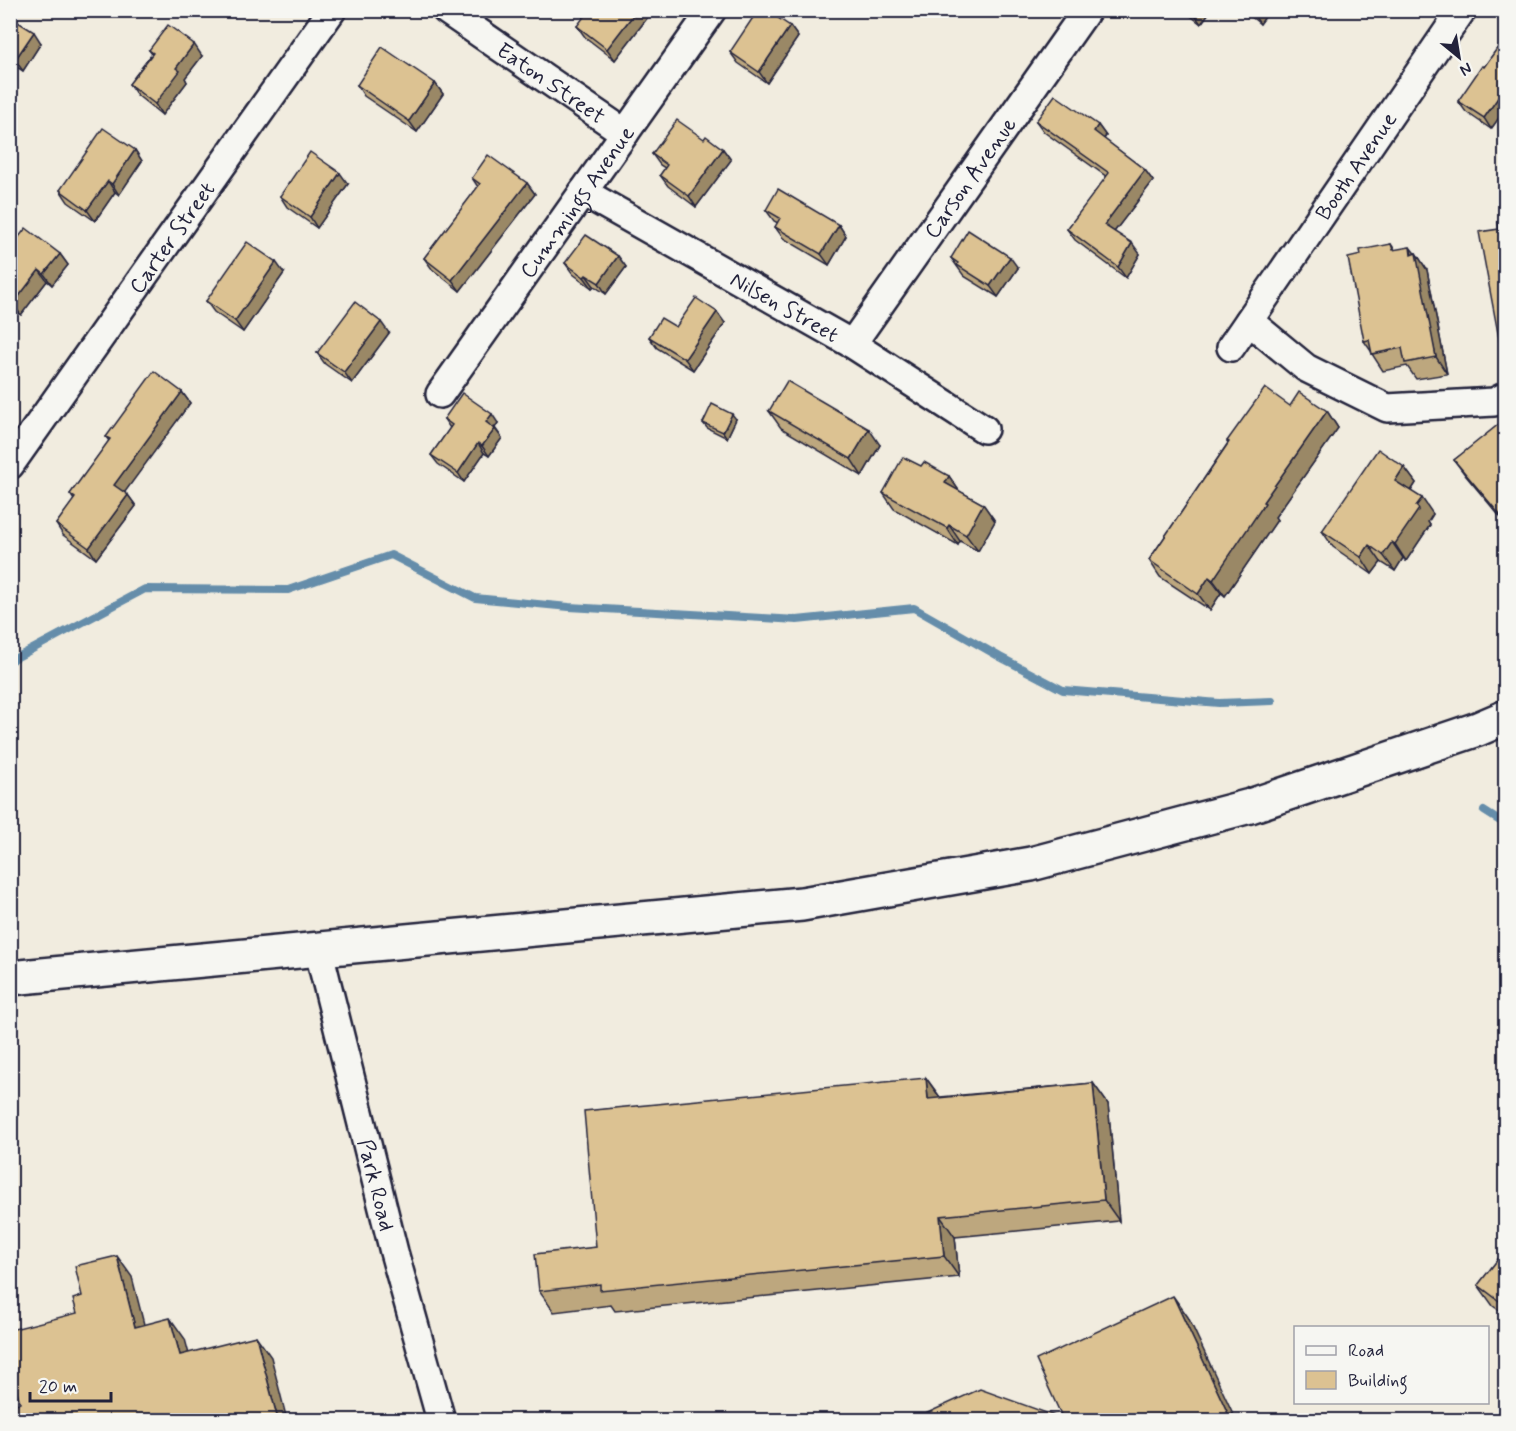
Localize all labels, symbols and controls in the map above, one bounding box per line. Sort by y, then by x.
north arrow [1429,27,1489,87]
street label: Eaton Street [491,37,610,131]
text: N [1456,57,1476,80]
street label: Booth Avenue [1310,107,1404,226]
street label: Carson Avenue [919,112,1023,245]
street label: Cummings Avenue [514,121,642,284]
street label: Carter Street [124,177,222,300]
street label: Nilsen Street [725,266,843,350]
street label: Park Road [350,1136,400,1234]
legend [1294,1326,1489,1404]
text: Road [1348,1339,1384,1363]
scale bar [30,1365,111,1403]
text: Building [1348,1369,1408,1395]
text: 20 m [39,1375,77,1399]

